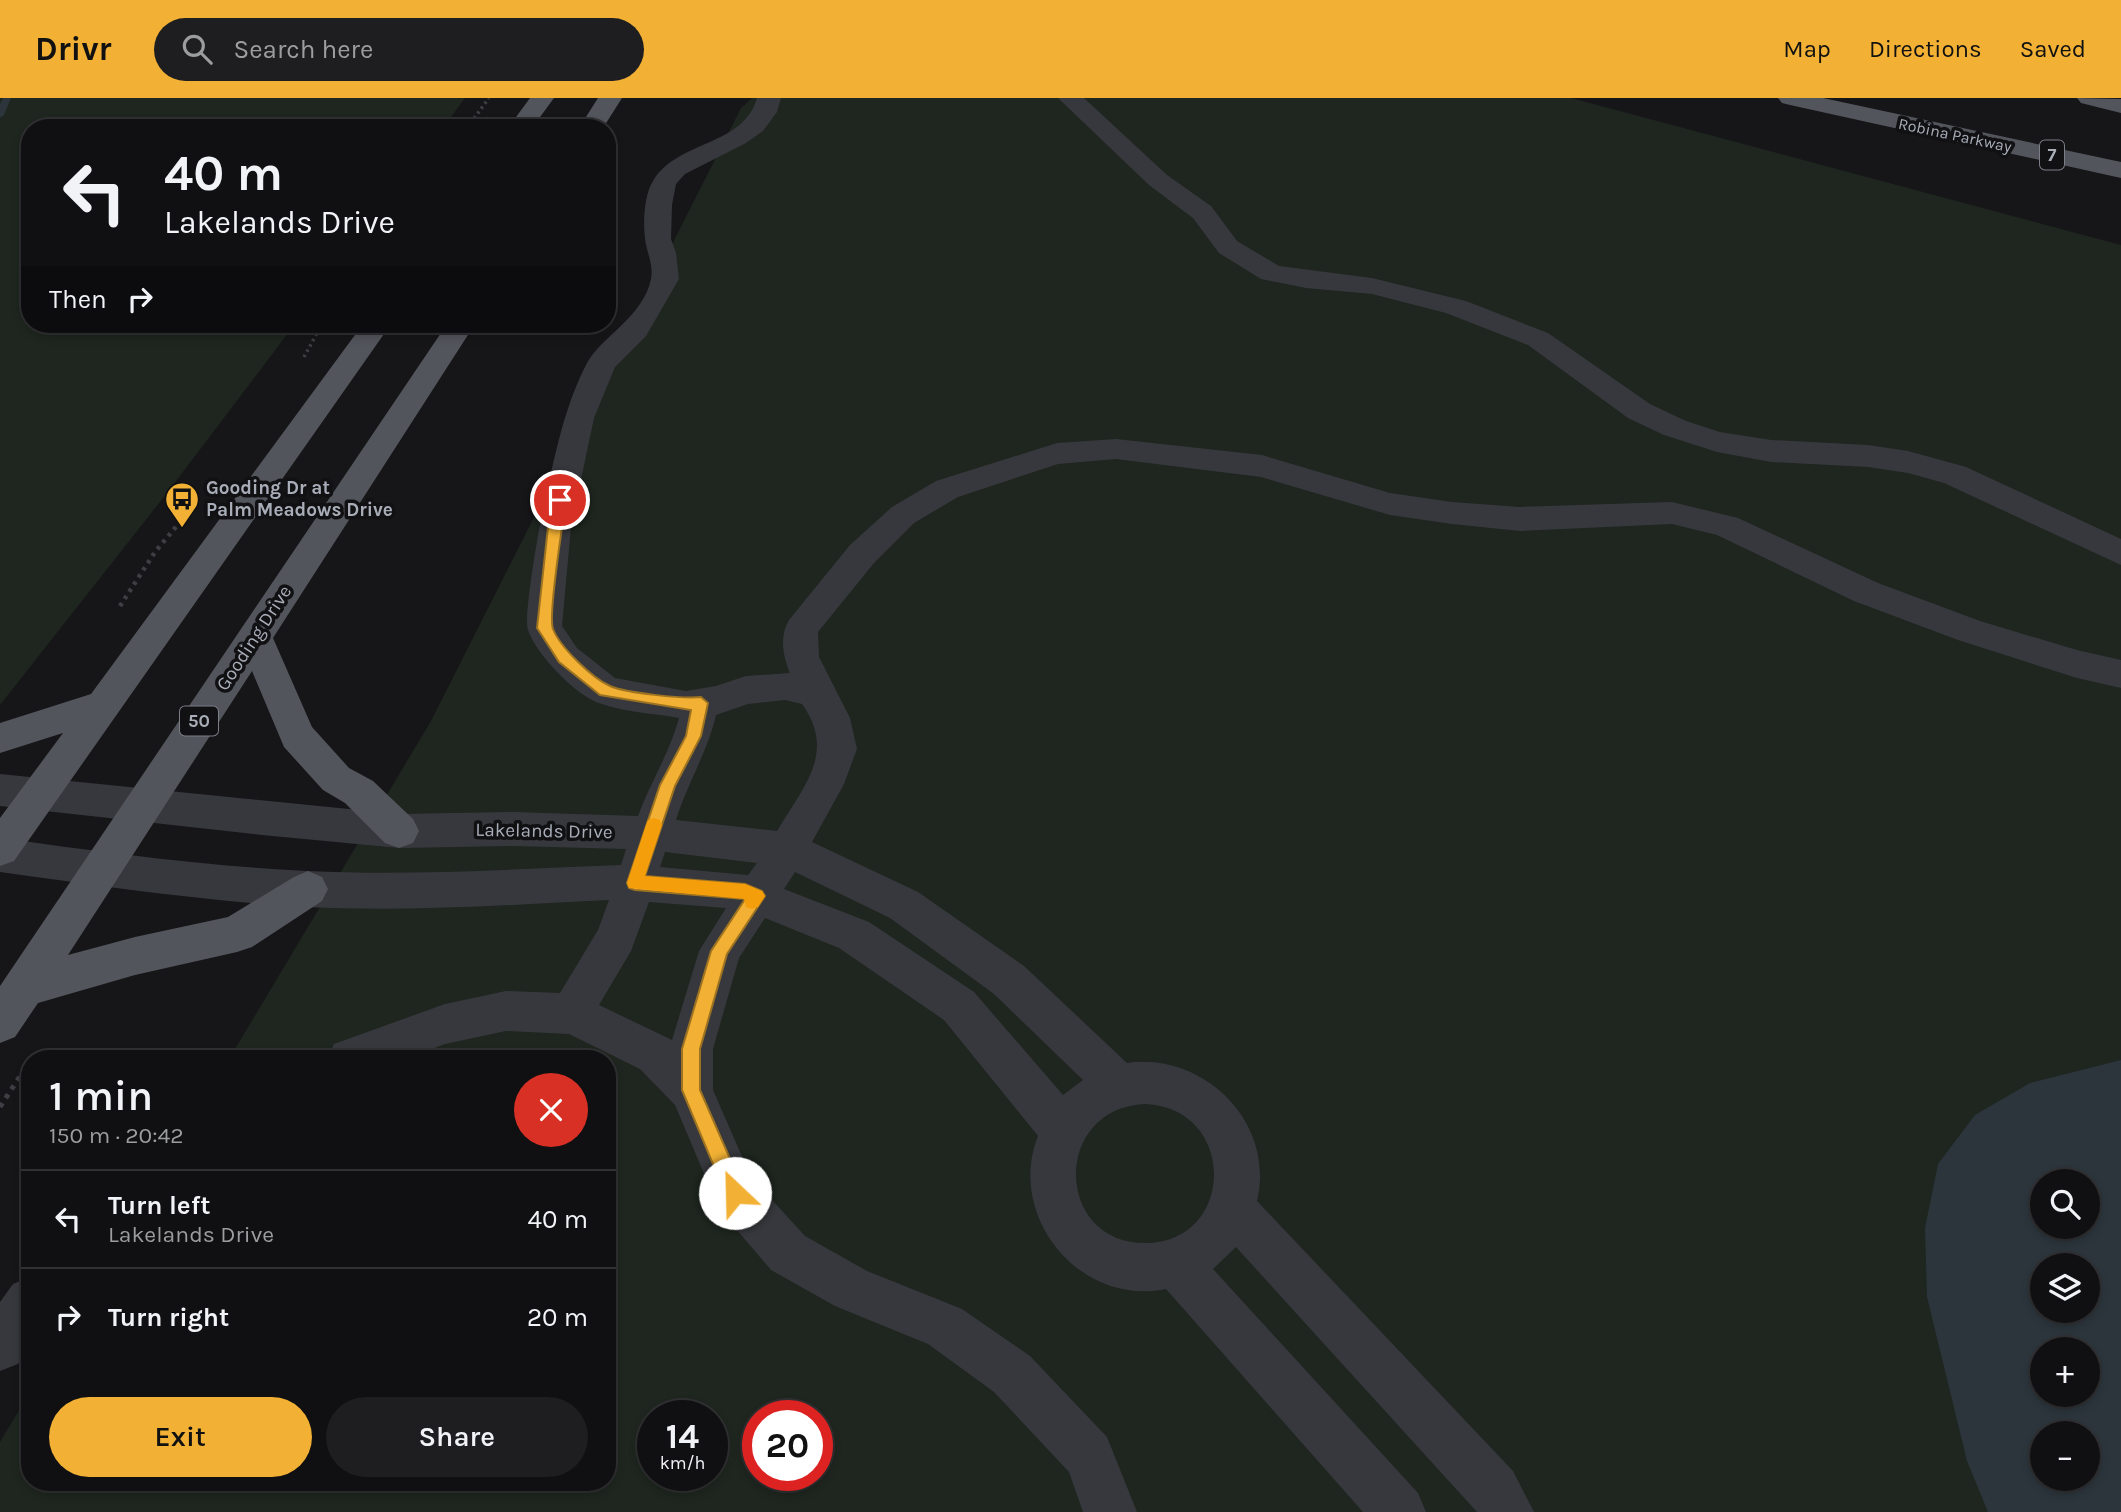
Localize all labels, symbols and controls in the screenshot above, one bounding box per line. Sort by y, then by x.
search box [154,18,644,81]
text: Drivr [35,30,112,68]
icon: search [178,30,216,68]
text: Search here [234,34,373,65]
text: Map [1783,35,1831,63]
text: Directions [1869,35,1982,63]
text: Saved [2020,35,2086,63]
street label: Robina Parkway [1897,114,2014,156]
road number: 7 [2040,140,2064,170]
text: 40 m [164,145,283,202]
icon: left [49,147,140,238]
text: Lakelands Drive [164,204,395,241]
icon: right [121,280,159,318]
text: Then [49,284,107,315]
pin [530,470,590,530]
place label: Gooding Dr at Palm Meadows Drive [206,477,393,521]
bus stop icon: Gooding Dr at Palm Meadows Drive [163,480,201,529]
icon: arrive [541,481,579,519]
street label: Gooding Drive [212,581,296,695]
road number: 50 [180,706,218,736]
street label: Lakelands Drive [475,819,613,843]
text: 1 min [49,1071,153,1121]
button: close [514,1073,588,1147]
text: 150 m · 20:42 [49,1122,184,1149]
position arrow [698,1156,772,1230]
map controls [2030,1169,2100,1491]
button: search [2030,1169,2100,1239]
text: Turn left [108,1190,210,1221]
icon: left [49,1200,87,1238]
text: 40 m [528,1204,588,1235]
text: Lakelands Drive [108,1221,274,1248]
button: layers [2030,1253,2100,1323]
icon: right [49,1298,87,1336]
text: Turn right [108,1302,229,1333]
text: 20 m [527,1302,588,1333]
button: + [2030,1337,2100,1407]
button: Exit [49,1397,312,1477]
button: Share [326,1397,588,1477]
speed limit sign: 20 [742,1400,833,1491]
text: 14 [666,1416,699,1457]
button: − [2030,1421,2100,1491]
text: km/h [660,1452,705,1474]

